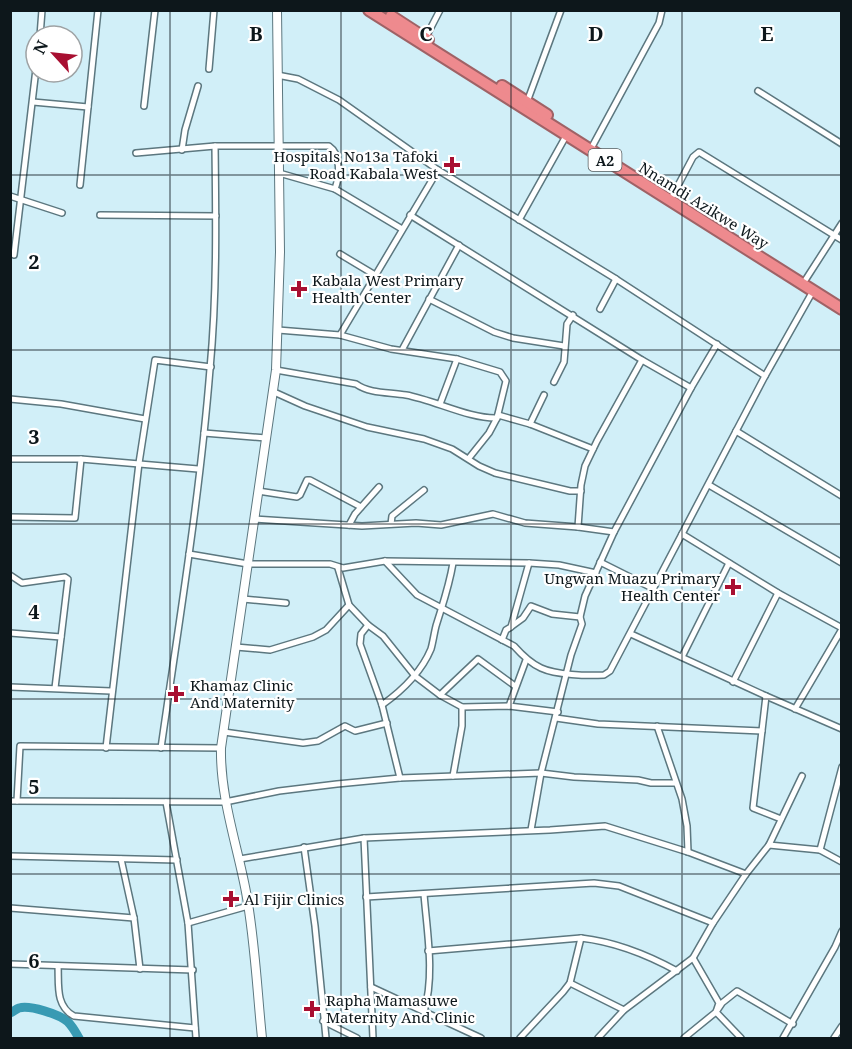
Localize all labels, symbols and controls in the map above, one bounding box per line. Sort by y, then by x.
text: B [249,20,263,47]
text: C [419,20,433,47]
text: D [588,20,604,47]
text: E [760,20,774,47]
north arrow [24,24,84,84]
text: N [28,36,53,58]
place label: Hospitals No13a Tafoki Road Kabala West [273,146,438,183]
road number: A2 [588,149,622,171]
marker: Hospitals No13a Tafoki Road Kabala West [443,156,461,174]
street label: Nnamdi Azikwe Way [635,157,773,253]
text: 2 [28,248,40,275]
place label: Kabala West Primary Health Center [312,270,464,307]
marker: Kabala West Primary Health Center [290,280,308,298]
text: 3 [28,423,40,450]
place label: Ungwan Muazu Primary Health Center [544,568,721,605]
marker: Ungwan Muazu Primary Health Center [724,578,742,596]
text: 4 [28,598,40,625]
place label: Khamaz Clinic And Maternity [190,675,295,712]
marker: Khamaz Clinic And Maternity [167,685,185,703]
text: 5 [28,773,40,800]
place label: Al Fijir Clinics [244,889,345,909]
marker: Al Fijir Clinics [222,890,240,908]
text: 6 [28,947,40,974]
place label: Rapha Mamasuwe Maternity And Clinic [326,990,475,1027]
marker: Rapha Mamasuwe Maternity And Clinic [303,1000,321,1018]

